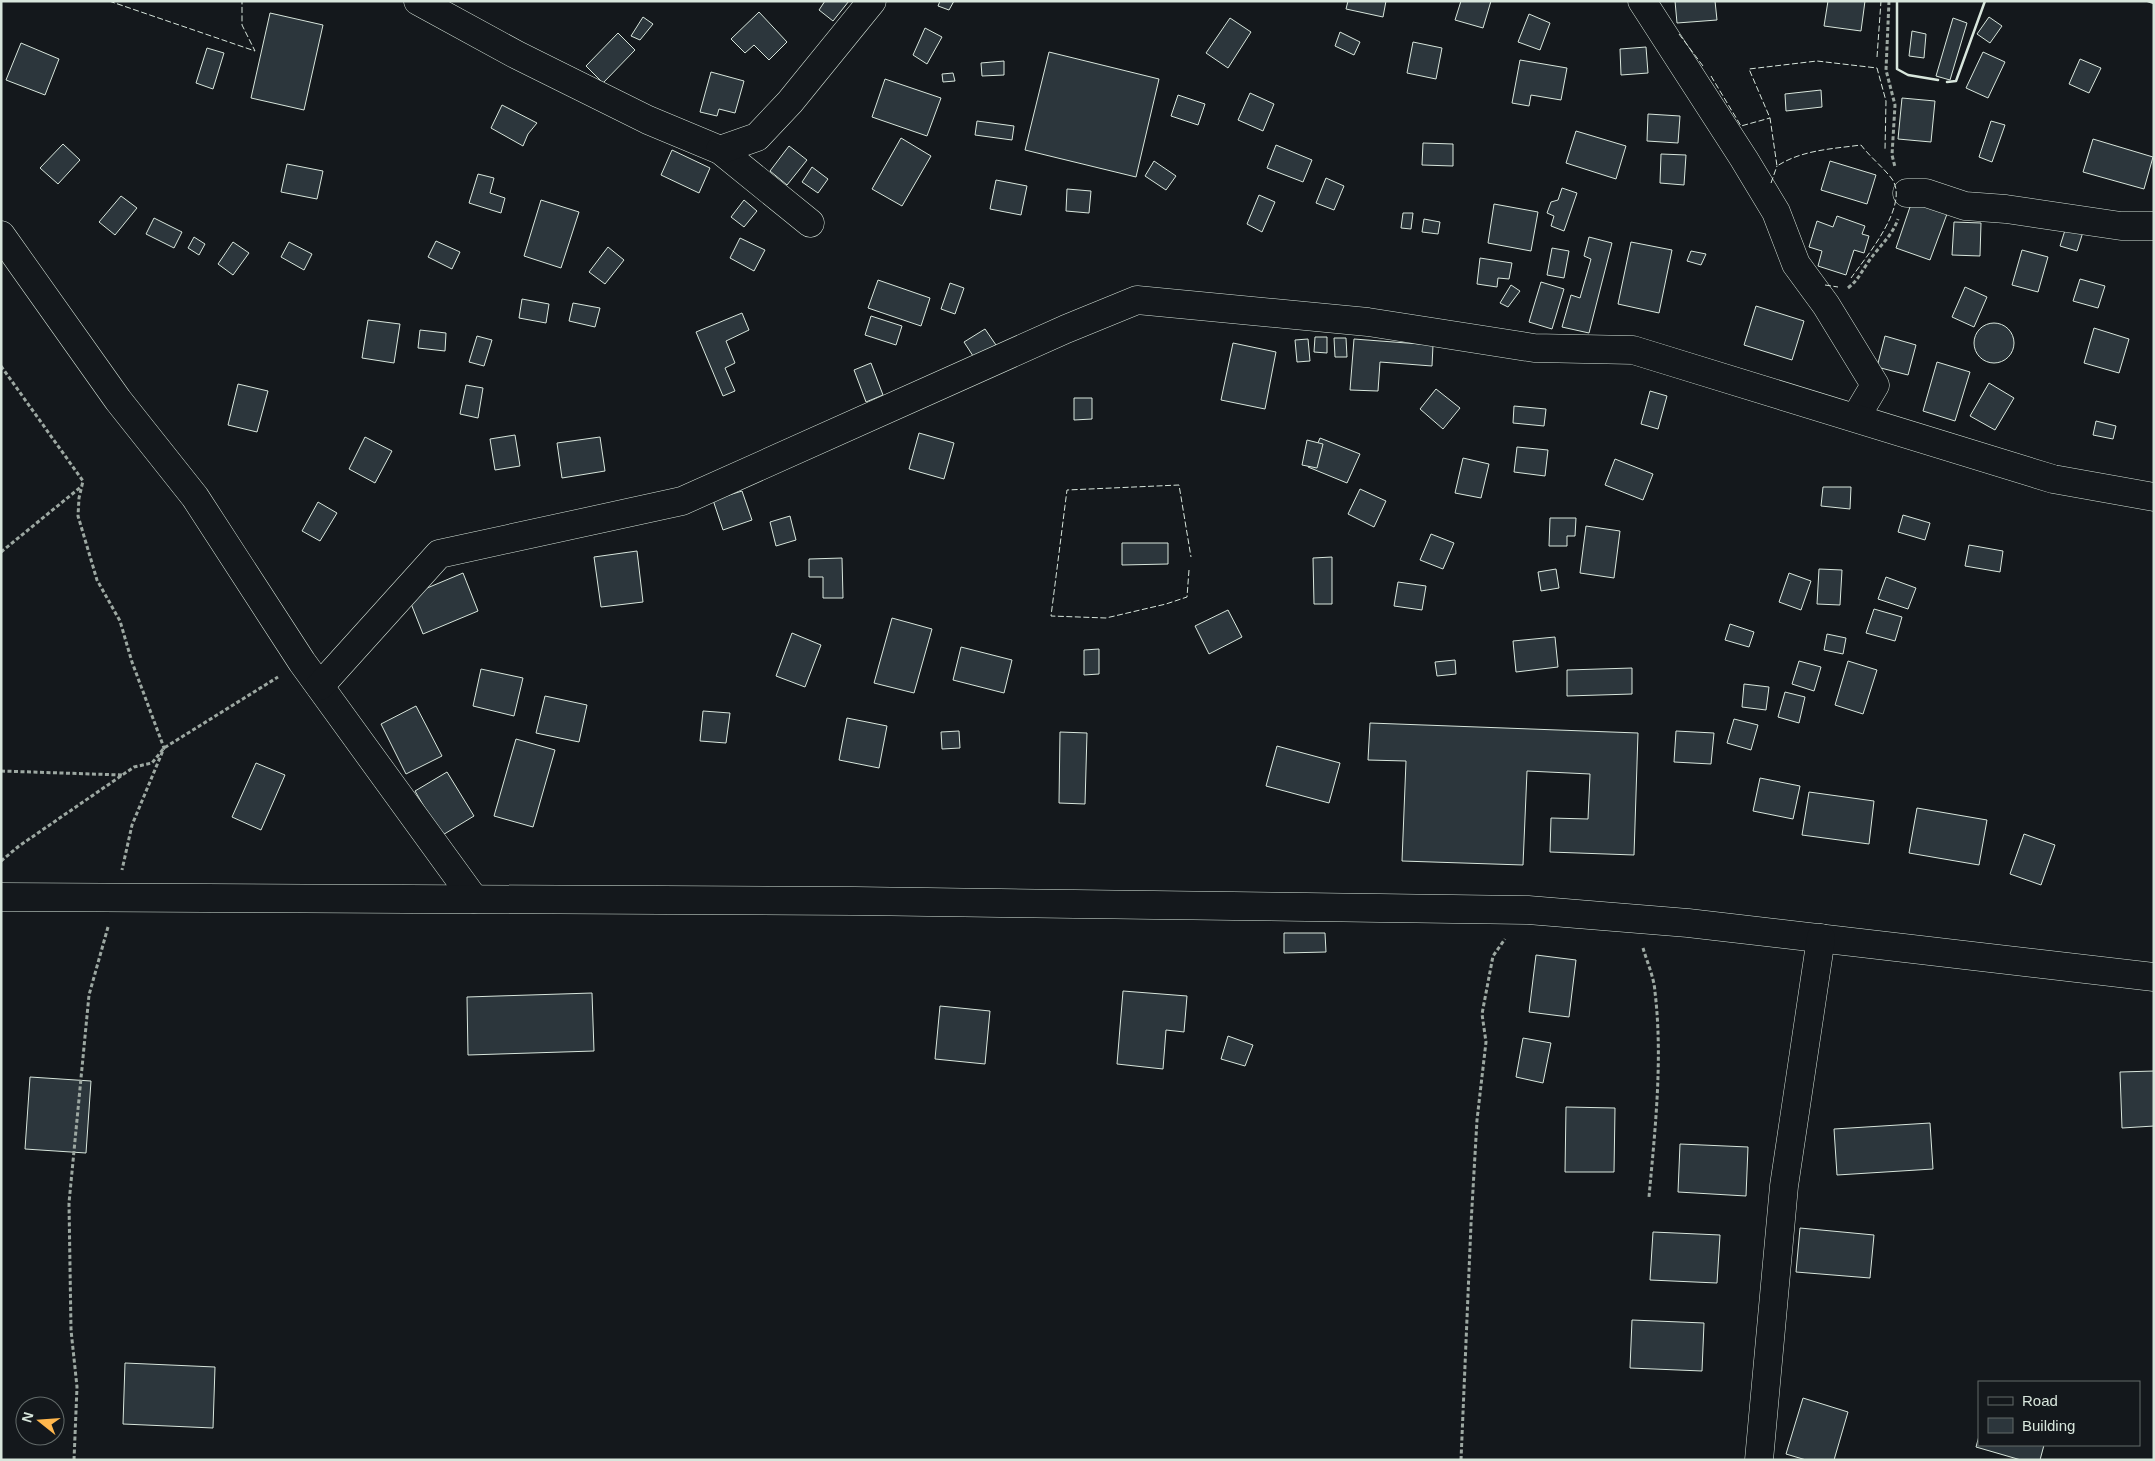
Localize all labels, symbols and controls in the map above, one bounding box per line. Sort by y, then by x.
legend [1978,1381,2140,1446]
text: Road [2022,1392,2058,1409]
north arrow [15,1396,65,1446]
text: N [18,1410,37,1424]
text: Building [2022,1417,2075,1434]

